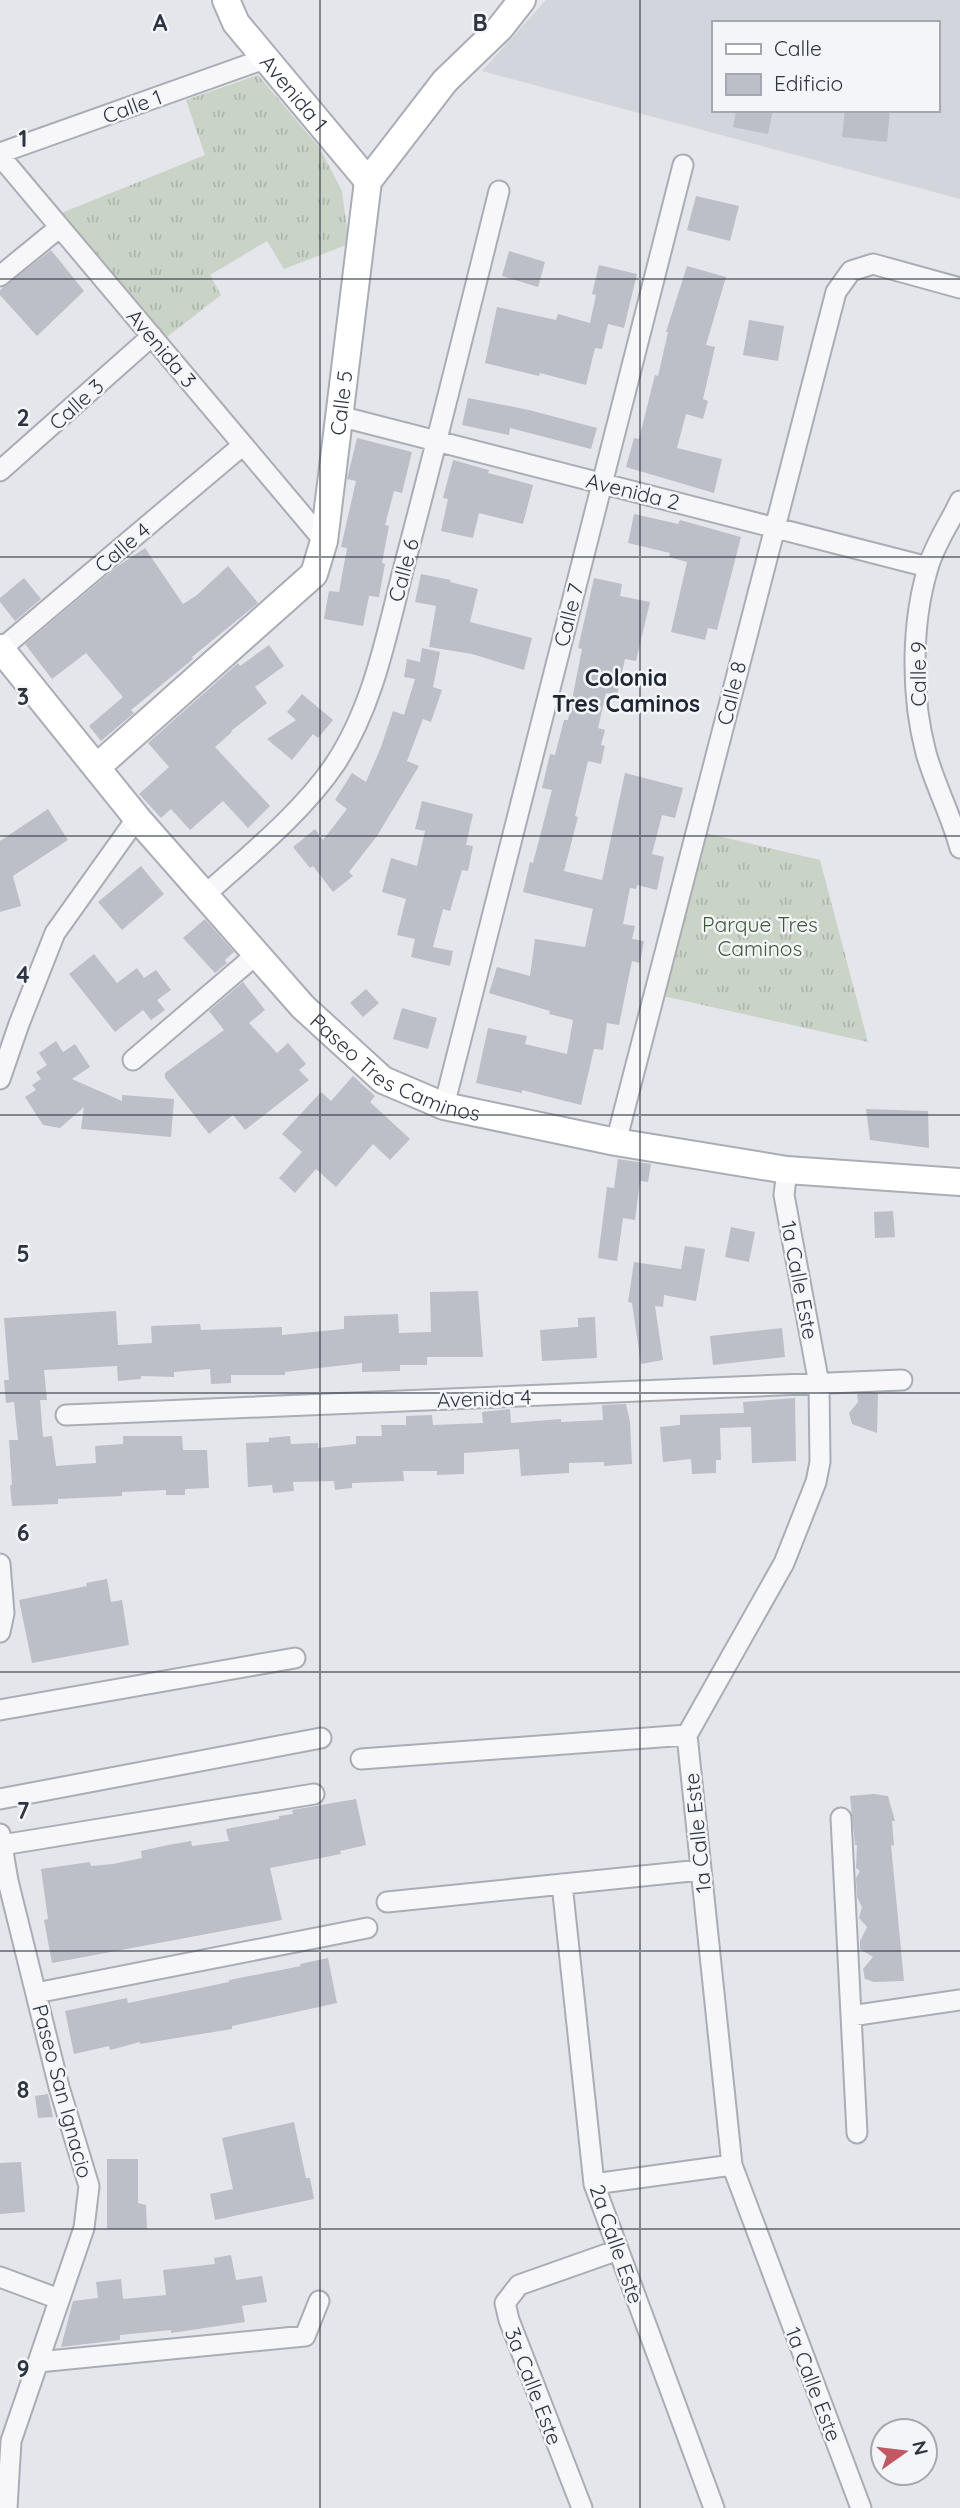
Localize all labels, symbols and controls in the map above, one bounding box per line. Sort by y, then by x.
text: A [153,8,168,37]
text: B [472,8,488,37]
legend [712,21,939,112]
text: Calle [774,35,822,61]
street label: Avenida 1 [255,49,334,136]
text: Edificio [774,70,843,96]
street label: Calle 1 [99,83,165,129]
text: 1 [19,124,27,153]
street label: Avenida 3 [122,303,202,393]
street label: Calle 5 [324,369,358,437]
street label: Calle 3 [43,373,109,435]
text: 2 [16,403,30,432]
street label: Avenida 2 [584,467,682,515]
street label: Calle 4 [89,516,155,578]
street label: Calle 6 [382,535,424,605]
street label: Calle 7 [548,580,588,649]
street label: Calle 9 [905,641,931,707]
street label: Calle 8 [711,658,751,728]
district label: Colonia Tres Caminos [552,663,700,718]
text: 3 [17,682,29,711]
park label: Parque Tres Caminos [702,911,818,961]
text: 4 [16,960,30,989]
street label: Paseo Tres Caminos [305,1007,483,1126]
street label: 1a Calle Este [776,1218,824,1342]
text: 5 [16,1239,30,1268]
street label: Avenida 4 [436,1383,532,1413]
text: 6 [17,1518,29,1547]
street label: 1a Calle Este [678,1772,716,1894]
text: 7 [17,1796,30,1825]
street label: Paseo San Ignacio [27,2001,99,2181]
text: 8 [17,2075,29,2104]
street label: 2a Calle Este [584,2181,650,2307]
street label: 1a Calle Este [780,2323,848,2445]
street label: 3a Calle Este [500,2324,568,2448]
text: 9 [16,2354,30,2383]
north arrow [869,2417,939,2487]
text: N [907,2438,934,2458]

